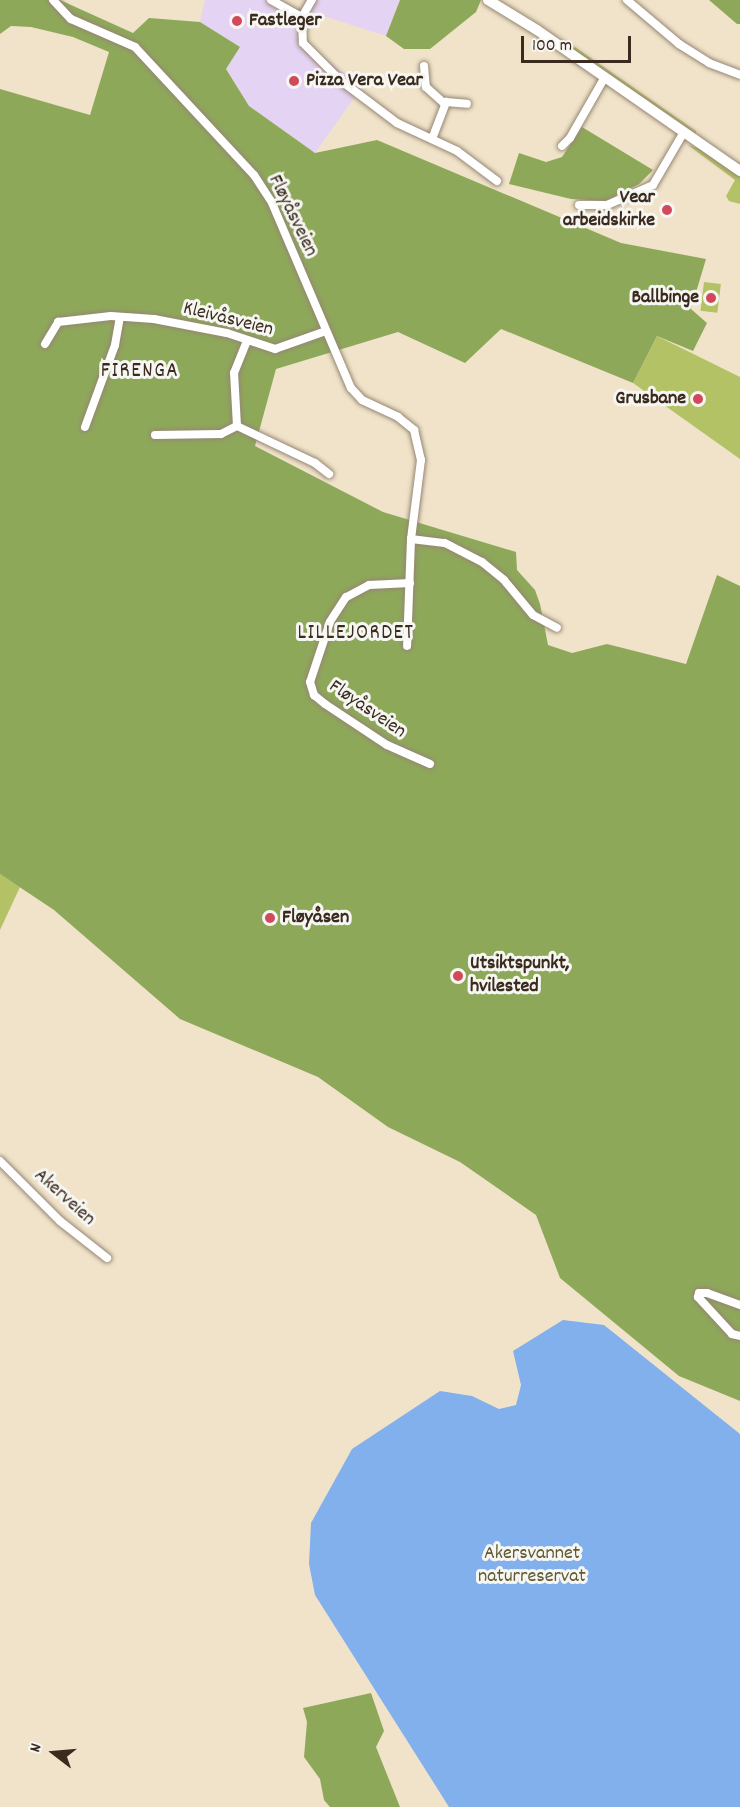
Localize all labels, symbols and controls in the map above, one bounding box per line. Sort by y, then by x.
place label: Fastleger [249,9,322,33]
marker: Fastleger [230,14,244,28]
scale bar [524,24,634,62]
text: 100 m [532,34,572,59]
place label: Pizza Vera Vear [306,69,423,93]
marker: Pizza Vera Vear [287,74,301,88]
street label: Fløyåsveien [262,171,322,261]
place label: Vear arbeidskirke [563,186,655,233]
marker: Vear arbeidskirke [660,203,674,217]
place label: Ballbinge [632,286,699,310]
marker: Ballbinge [704,291,718,305]
street label: Kleivåsveien [180,297,276,343]
district label: FIRENGA [101,359,179,385]
place label: Grusbane [615,387,686,411]
marker: Grusbane [691,392,705,406]
district label: LILLEJORDET [297,621,415,647]
street label: Fløyåsveien [324,675,410,745]
place label: Fløyåsen [282,906,349,930]
marker: Fløyåsen [263,911,277,925]
place label: Utsiktspunkt, hvilested [470,952,570,999]
marker: Utsiktspunkt, hvilested [451,969,465,983]
street label: Akerveien [28,1164,100,1232]
park label: Akersvannet naturreservat [478,1542,586,1589]
north arrow [24,1723,84,1783]
text: N [24,1741,48,1755]

